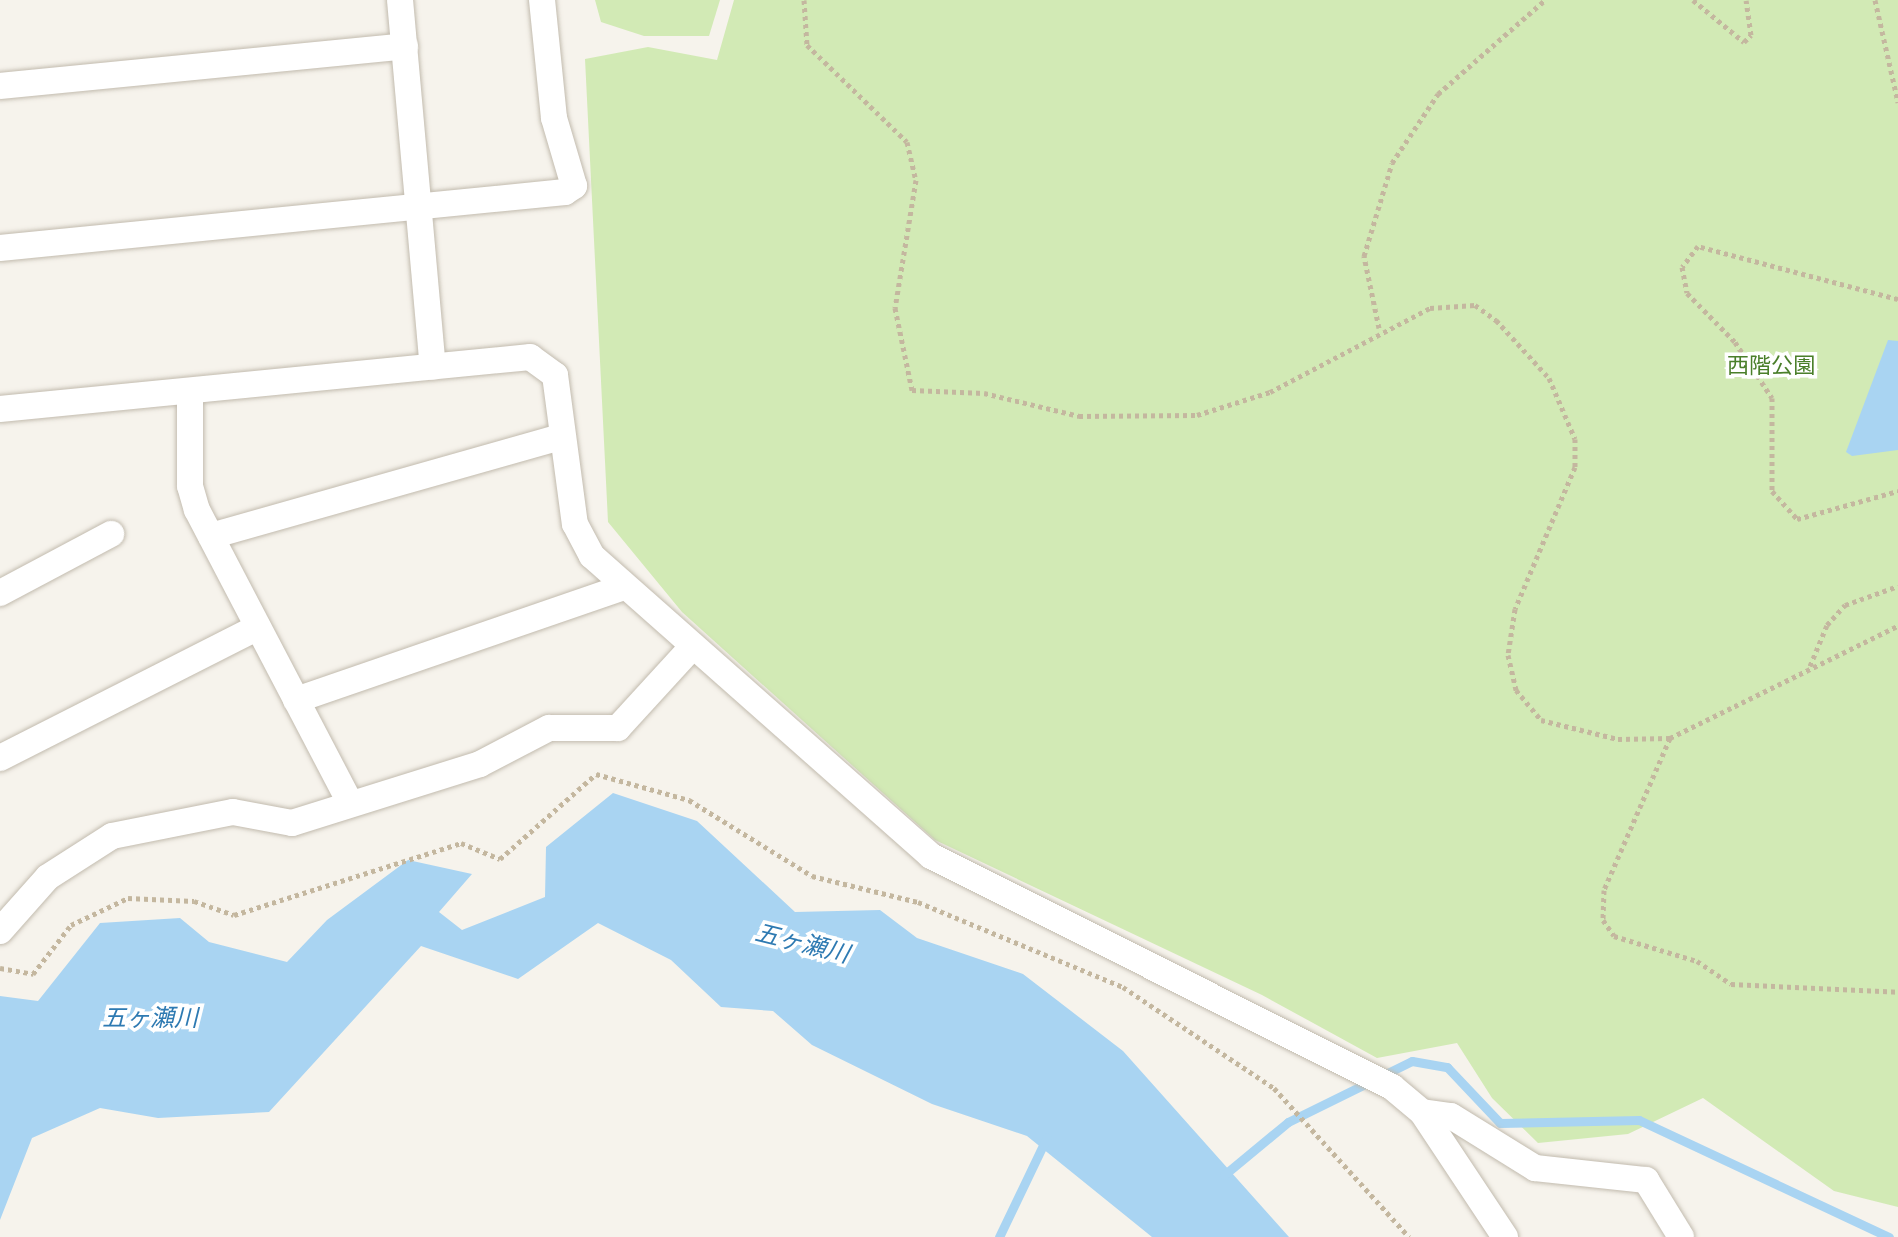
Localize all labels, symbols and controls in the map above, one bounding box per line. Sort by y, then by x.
park label: 西階公園 [1727,354,1815,380]
water label: 五ヶ瀬川 [752,918,852,970]
water label: 五ヶ瀬川 [102,1005,198,1033]

